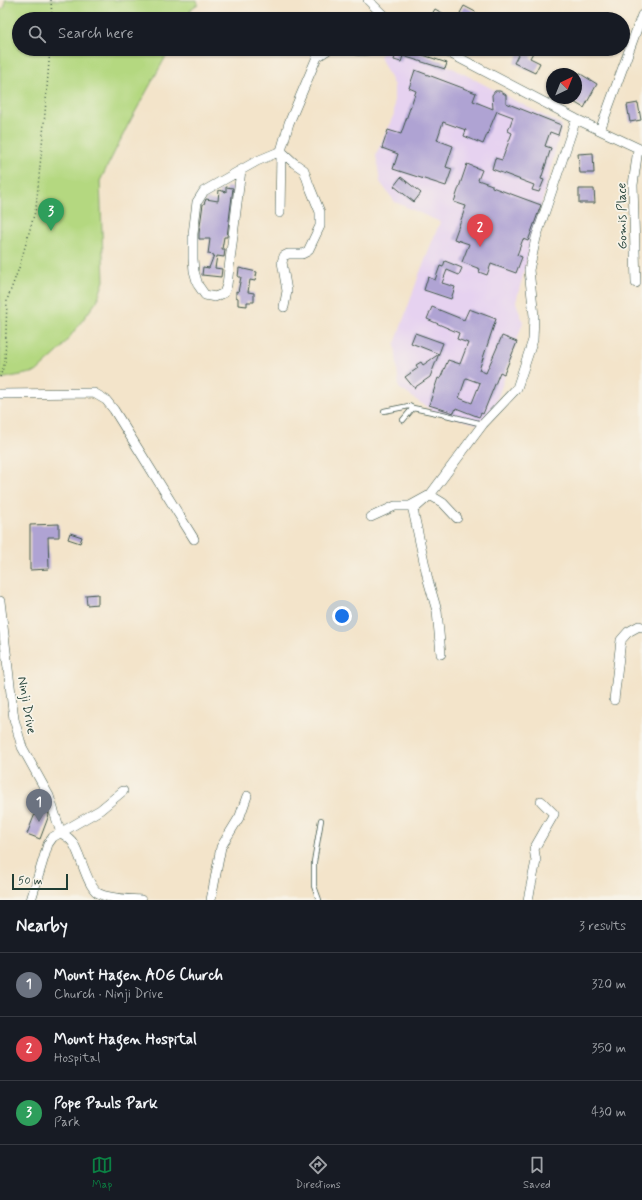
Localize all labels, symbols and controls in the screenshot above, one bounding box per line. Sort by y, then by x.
search box [12,12,630,56]
icon: search [26,23,48,45]
text: Search here [58,24,134,44]
north arrow [546,68,582,104]
street label: Gomis Place [613,182,632,250]
pin: 3 [38,198,64,231]
pin: 2 [467,214,493,247]
your location [332,606,352,626]
street label: Ninji Drive [13,675,40,735]
pin: 1 [26,789,52,822]
scale bar [12,872,68,891]
text: 50 m [18,874,43,888]
text: Nearby [16,915,68,937]
text: 3 results [579,918,626,935]
text: Mount Hagen AOG Church [54,966,223,986]
text: 1 [26,976,32,993]
text: 320 m [592,976,626,993]
text: Church · Ninji Drive [54,986,163,1003]
text: Mount Hagen Hospital [54,1030,197,1050]
text: 2 [26,1040,32,1057]
text: 350 m [592,1040,626,1057]
text: Hospital [54,1050,100,1067]
text: Pope Pauls Park [54,1094,158,1114]
text: 3 [26,1104,32,1121]
text: 430 m [591,1104,626,1121]
text: Park [54,1114,80,1131]
tab: Map [91,1154,113,1192]
tab: Directions [295,1154,341,1192]
tab: Saved [523,1154,551,1192]

